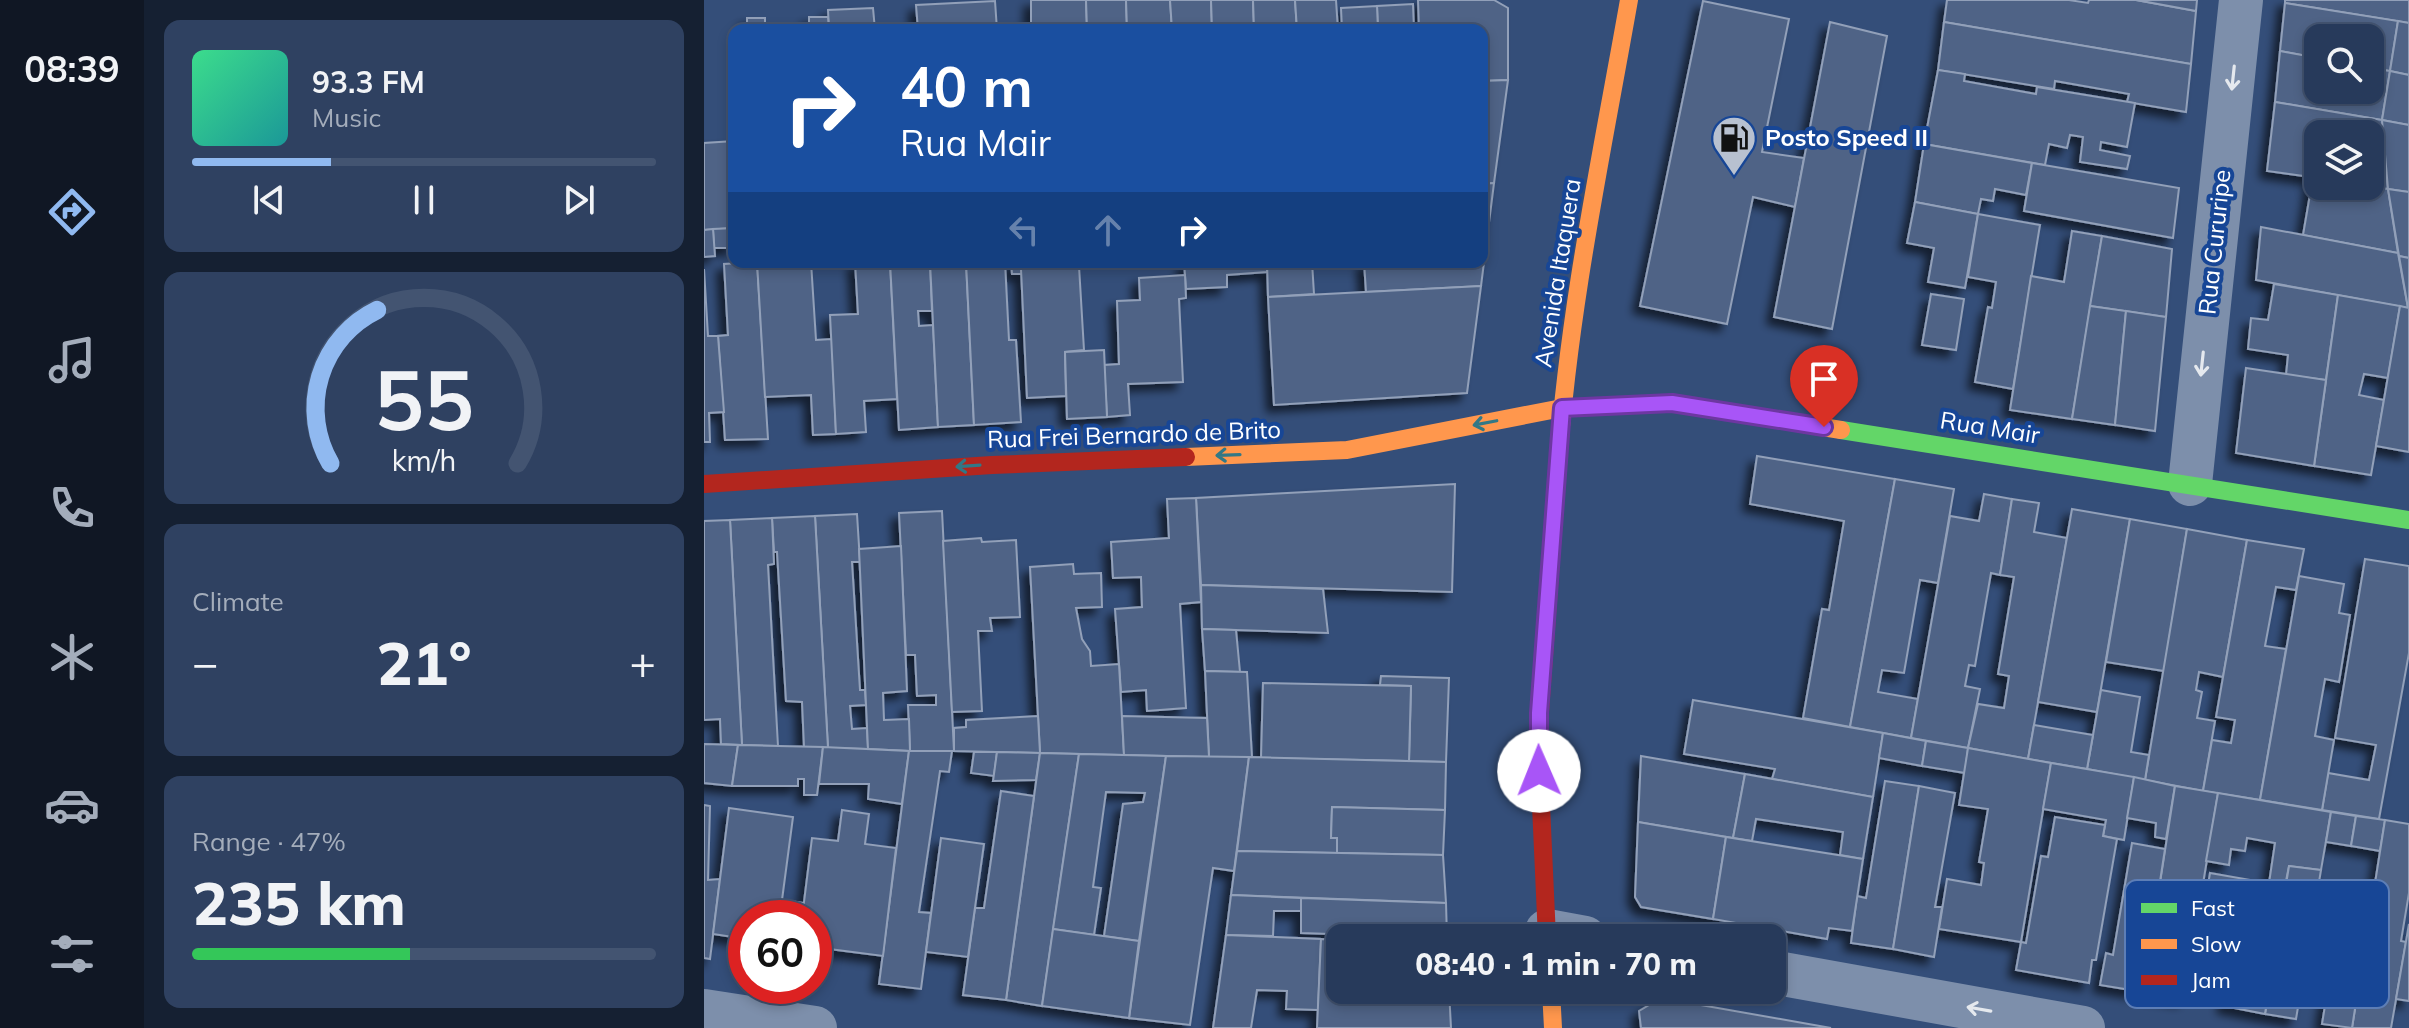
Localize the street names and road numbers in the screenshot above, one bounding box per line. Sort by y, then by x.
street label: Rua Cururipe [2191,168,2237,316]
street label: Avenida Itaquera [1527,176,1587,369]
street label: Rua Mair [1938,404,2042,450]
street label: Rua Frei Bernardo de Brito [987,414,1281,454]

